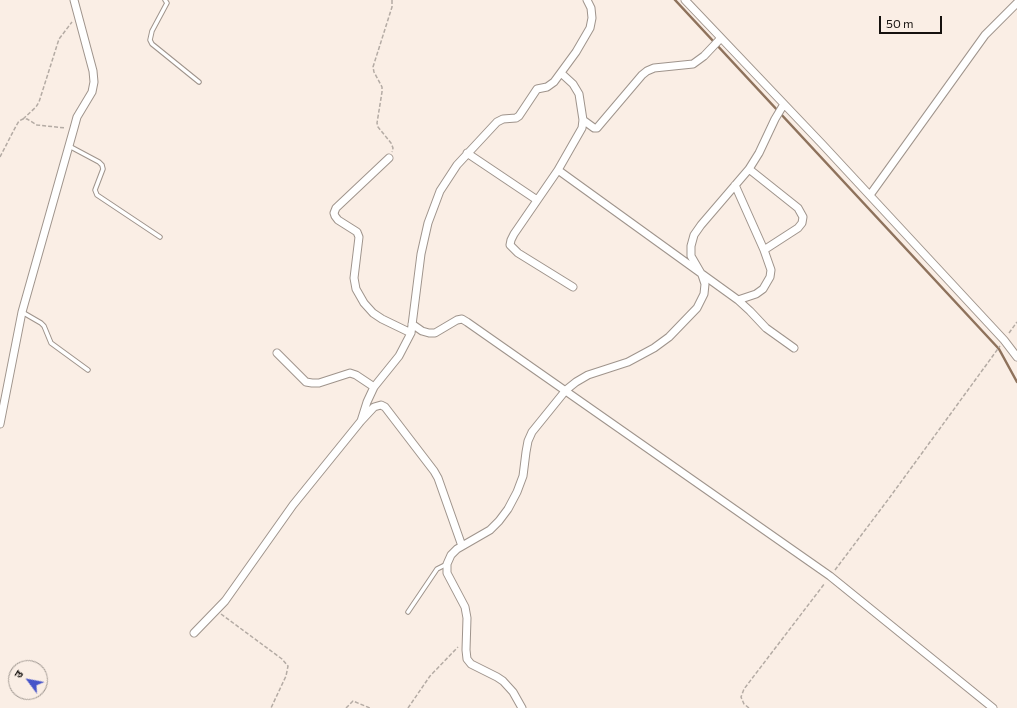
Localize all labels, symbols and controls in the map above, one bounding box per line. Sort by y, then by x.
scale bar [881,8,944,34]
text: 50 m [886,16,914,30]
north arrow [8,660,48,700]
text: उ [11,668,25,680]

